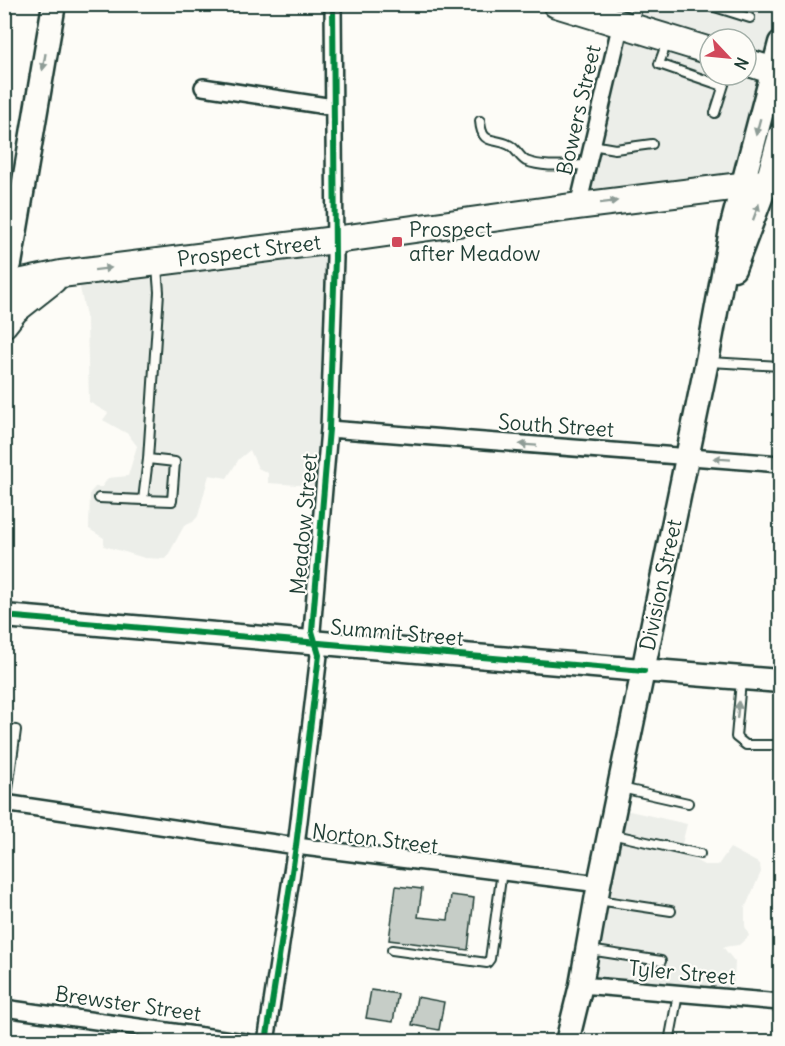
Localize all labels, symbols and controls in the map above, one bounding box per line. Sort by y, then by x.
north arrow [698,27,758,87]
street label: Bowers Street [550,42,607,178]
one-way arrow [39,53,48,72]
text: N [730,54,753,73]
one-way arrow [753,118,762,136]
one-way arrow [600,198,619,207]
one-way arrow [752,202,762,220]
place label: Prospect after Meadow [409,216,540,267]
street label: Prospect Street [176,228,322,273]
marker: Prospect after Meadow [390,235,404,249]
one-way arrow [94,264,113,274]
street label: South Street [497,408,615,443]
one-way arrow [518,440,537,449]
street label: Meadow Street [284,452,323,596]
one-way arrow [713,455,732,464]
street label: Division Street [633,517,688,653]
street label: Summit Street [329,613,465,652]
one-way arrow [733,700,743,719]
street label: Norton Street [310,817,440,860]
street label: Tyler Street [628,954,737,991]
street label: Brewster Street [53,980,203,1027]

